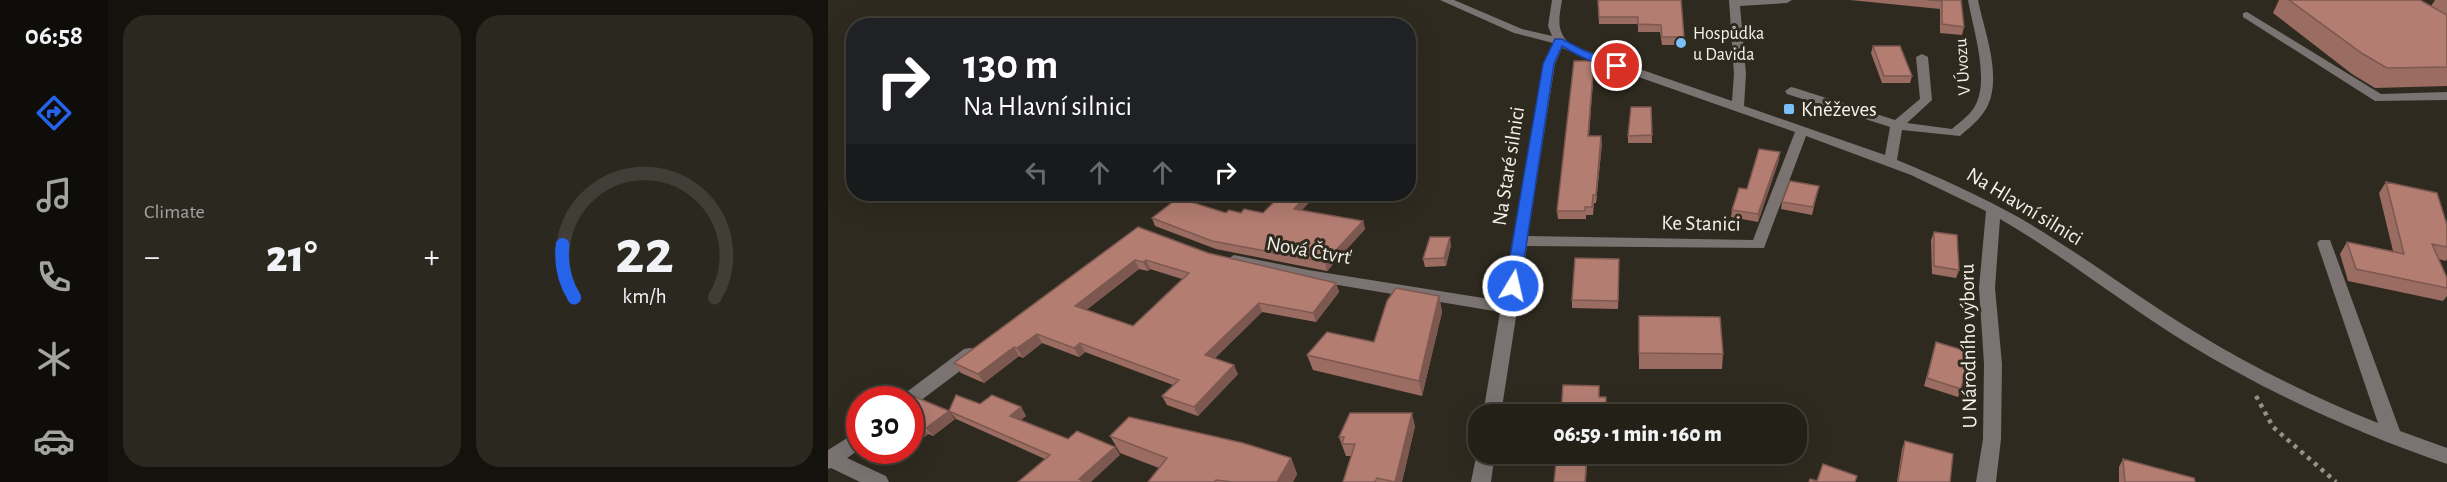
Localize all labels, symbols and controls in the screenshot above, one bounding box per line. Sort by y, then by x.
text: 06:58 [25,22,83,49]
place label: Hospůdka u Davida [1693,25,1764,64]
marker: Hospůdka u Davida [1674,36,1688,50]
street label: V Úvozu [1949,38,1974,96]
pin [1591,40,1642,91]
icon: right [864,42,942,120]
text: 130 m [963,44,1058,86]
icon: arrive [1600,49,1633,82]
icon: directions [33,92,75,134]
text: Na Hlavní silnici [963,93,1132,120]
place label: Kněževes [1801,99,1877,120]
marker: Kněževes [1782,102,1796,116]
street label: Na Staré silnici [1489,105,1528,227]
icon: left [1020,156,1053,189]
icon: ahead [1083,156,1116,189]
icon: ahead [1146,156,1179,189]
icon: right [1209,156,1242,189]
street label: Na Hlavní silnici [1963,164,2086,249]
icon: music [33,174,75,216]
text: Climate [144,202,205,222]
street label: Ke Stanici [1661,212,1741,235]
text: 22 [615,222,674,284]
street label: Nová Čtvrť [1265,231,1353,268]
text: 21° [266,235,317,280]
text: − [144,241,160,274]
text: + [424,241,439,274]
position arrow [1481,254,1545,318]
icon: phone [33,256,75,298]
street label: U Národního výboru [1957,263,1980,429]
text: km/h [622,286,666,307]
icon: climate [33,338,75,380]
speed limit sign: 30 [846,386,924,464]
icon: car [33,420,75,462]
text: 06:59 · 1 min · 160 m [1553,423,1722,445]

